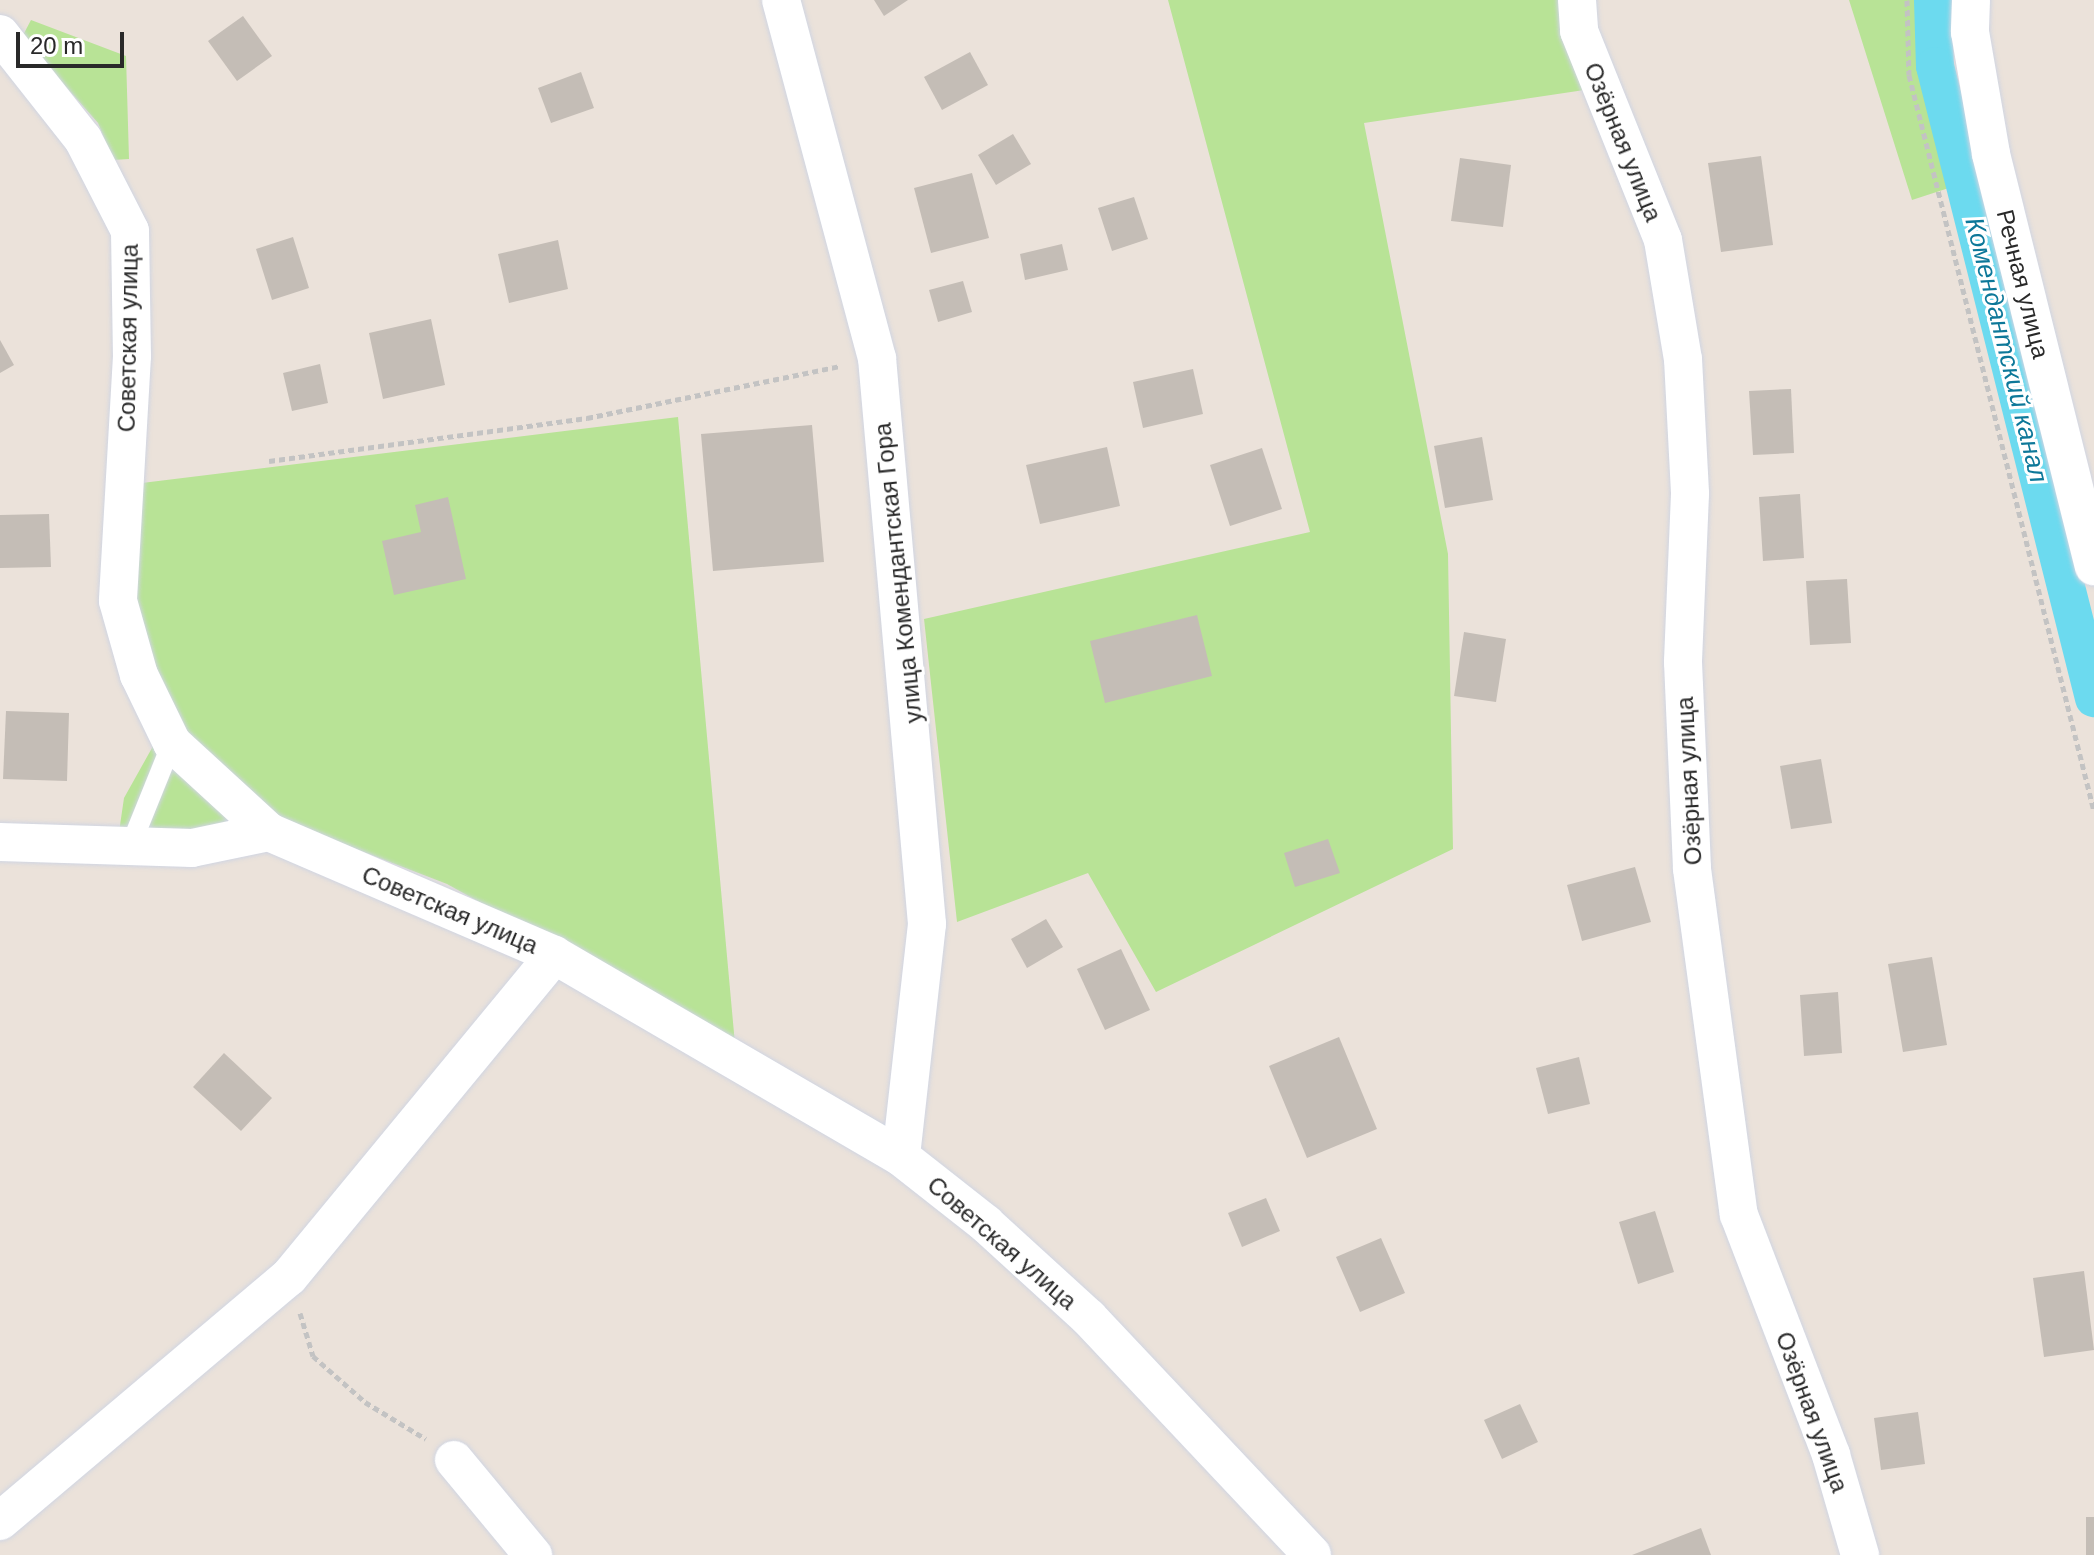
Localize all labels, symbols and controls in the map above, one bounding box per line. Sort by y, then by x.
scale bar [20,16,128,66]
text: 20 m [30,32,83,59]
street label: Озёрная улица [1578,58,1668,226]
street label: Речная улица [1991,207,2055,361]
water label: Комендантский канал [1958,214,2054,486]
street label: Советская улица [112,244,144,432]
street label: улица Комендантская Гора [868,421,928,725]
street label: Озёрная улица [1670,696,1708,866]
street label: Советская улица [358,860,542,960]
street label: Советская улица [921,1170,1083,1316]
street label: Озёрная улица [1770,1328,1854,1496]

